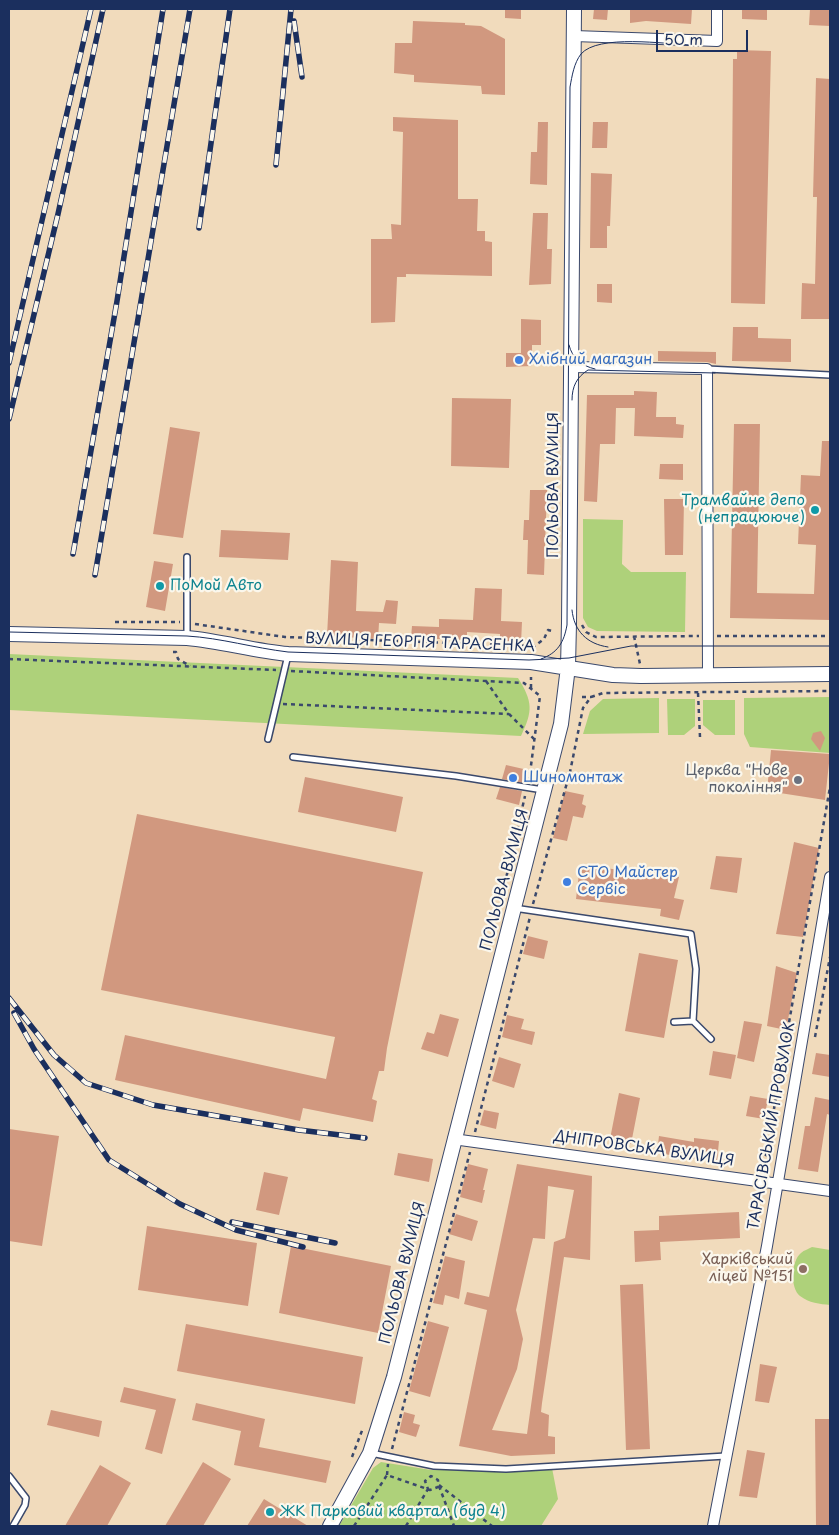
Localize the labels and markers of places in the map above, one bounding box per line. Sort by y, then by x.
place label: Хлібний магазин [529,351,652,369]
marker: Хлібний магазин [513,354,525,366]
place label: Трамвайне депо (непрацююче) [681,492,805,527]
marker: Трамвайне депо (непрацююче) [809,504,821,516]
place label: ПоМой Авто [170,577,262,595]
marker: ПоМой Авто [154,580,166,592]
place label: Церква "Нове покоління" [685,762,788,797]
place label: Шиномонтаж [523,769,622,787]
marker: Шиномонтаж [507,772,519,784]
marker: Церква "Нове покоління" [792,774,804,786]
place label: СТО Майстер Сервіс [577,864,678,899]
marker: СТО Майстер Сервіс [561,876,573,888]
place label: Харківський ліцей №151 [702,1251,793,1286]
marker: Харківський ліцей №151 [797,1263,809,1275]
place label: ЖК Парковий квартал (буд 4) [280,1503,506,1521]
marker: ЖК Парковий квартал (буд 4) [264,1506,276,1518]

